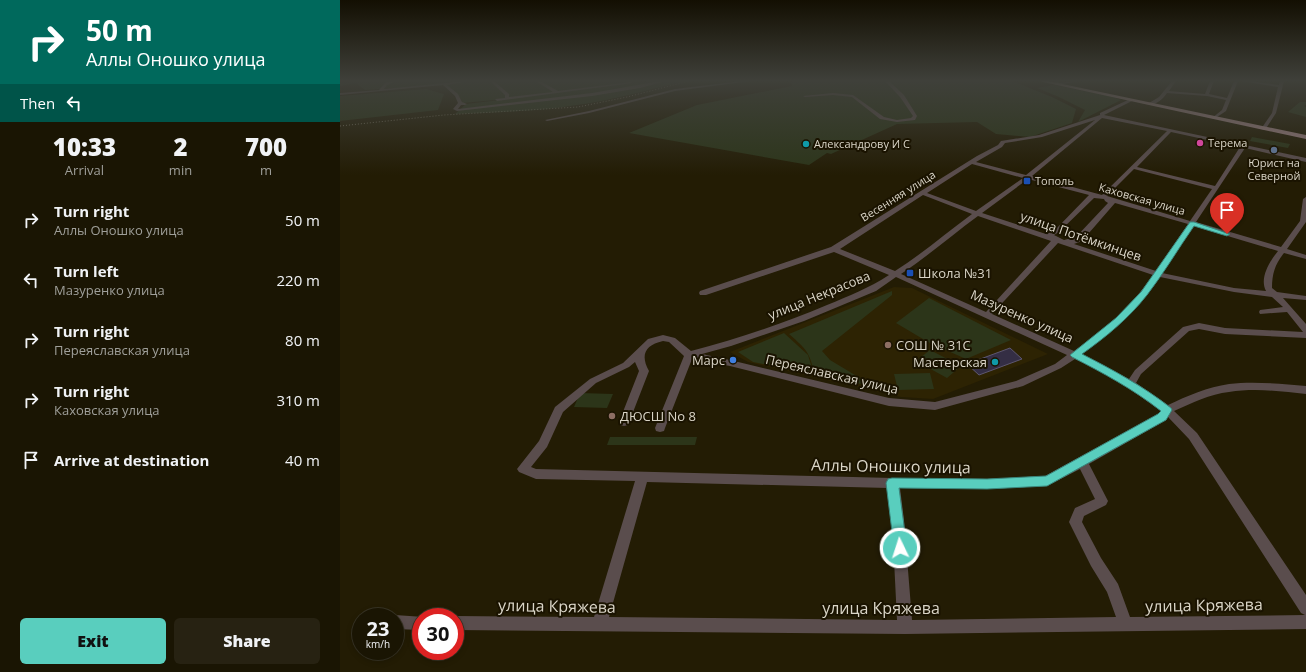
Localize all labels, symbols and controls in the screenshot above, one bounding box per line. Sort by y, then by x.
text: 50 m [86,11,153,49]
icon: right [20,16,72,68]
text: Аллы Оношко улица [86,47,266,71]
icon: left [63,92,85,114]
text: Then [20,93,55,113]
text: 10:33 [53,130,116,163]
text: 2 [173,130,188,163]
text: 700 [245,130,287,163]
place label: Терема [1208,135,1247,150]
place label: Александрову И С [814,136,910,151]
marker: Терема [1195,138,1205,148]
marker: Александрову И С [801,139,811,149]
marker: Юрист на Северной [1269,145,1279,155]
place label: Юрист на Северной [1248,155,1300,183]
text: Arrival [65,161,104,179]
text: min [169,161,192,179]
text: m [260,161,272,179]
street label: Весенняя улица [858,167,938,225]
place label: Тополь [1035,173,1074,188]
marker: Тополь [1022,176,1032,186]
street label: Каховская улица [1097,179,1187,218]
pin [1210,193,1244,234]
icon: arrive [1216,199,1238,221]
text: Turn right [54,201,129,221]
street label: улица Потёмкинцев [1018,207,1144,265]
icon: right [20,209,42,231]
text: 50 m [285,210,320,230]
text: Аллы Оношко улица [54,221,184,239]
text: Turn left [54,261,119,281]
place label: Школа №31 [918,264,992,282]
street label: улица Некрасова [765,266,873,324]
marker: Школа №31 [905,268,915,278]
icon: left [20,269,42,291]
text: 220 m [276,270,320,290]
text: Мазуренко улица [54,281,165,299]
street label: Мазуренко улица [968,285,1076,347]
text: Turn right [54,321,129,341]
icon: right [20,329,42,351]
text: 80 m [285,330,320,350]
place label: СОШ № 31С [896,336,971,354]
marker: СОШ № 31С [883,340,893,350]
text: Переяславская улица [54,341,190,359]
street label: Переяславская улица [764,350,900,398]
place label: Марс [692,351,725,369]
place label: Мастерская [913,353,987,371]
marker: Марс [728,355,738,365]
marker: Мастерская [990,357,1000,367]
text: Turn right [54,381,129,401]
icon: right [20,389,42,411]
text: 310 m [276,390,320,410]
text: Каховская улица [54,401,160,419]
place label: ДЮСШ No 8 [620,407,696,425]
marker: ДЮСШ No 8 [607,411,617,421]
icon: arrive [20,449,42,471]
text: Arrive at destination [54,450,209,470]
text: 40 m [285,450,320,470]
street label: Аллы Оношко улица [811,454,971,478]
position arrow [879,527,921,569]
street label: улица Кряжева [1145,593,1263,617]
street label: улица Кряжева [498,594,616,618]
street label: улица Кряжева [822,597,940,619]
speed limit sign: 30 [412,608,464,660]
text: 23 [367,615,389,642]
button: Exit [20,618,166,664]
button: Share [174,618,320,664]
text: km/h [366,637,390,651]

